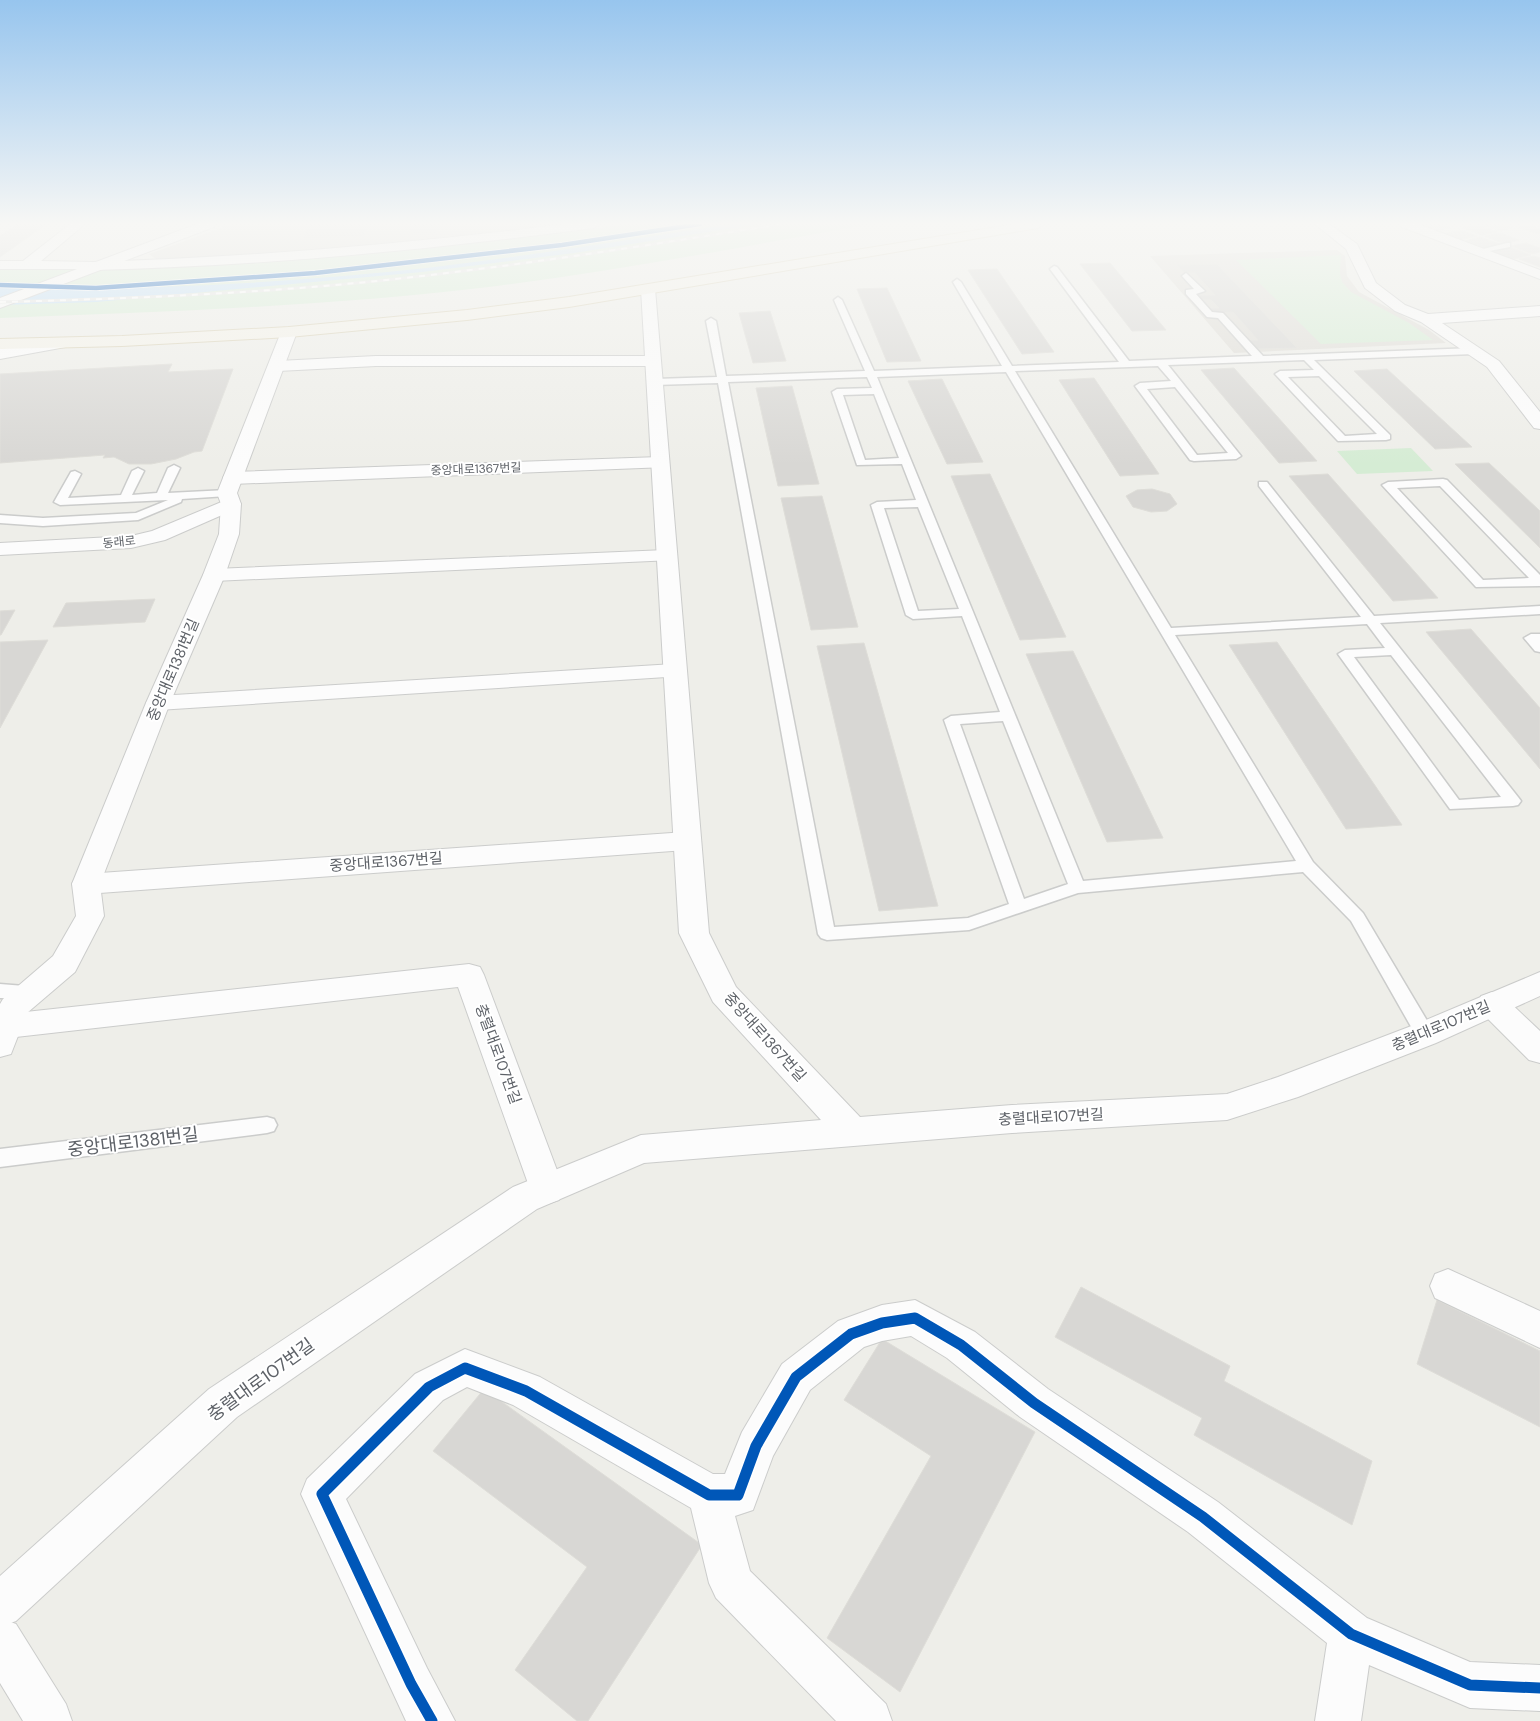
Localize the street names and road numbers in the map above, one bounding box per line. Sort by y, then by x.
street label: 중앙대로1367번길 [430,459,522,479]
street label: 동래로 [102,532,136,552]
street label: 중앙대로1381번길 [142,616,204,724]
street label: 중앙대로1367번길 [329,848,443,876]
street label: 중앙대로1367번길 [720,988,810,1086]
street label: 충렬대로107번길 [1389,996,1493,1056]
street label: 충렬대로107번길 [471,1001,525,1107]
street label: 충렬대로107번길 [998,1104,1104,1130]
street label: 중앙대로1381번길 [66,1122,200,1162]
street label: 충렬대로107번길 [203,1333,319,1427]

